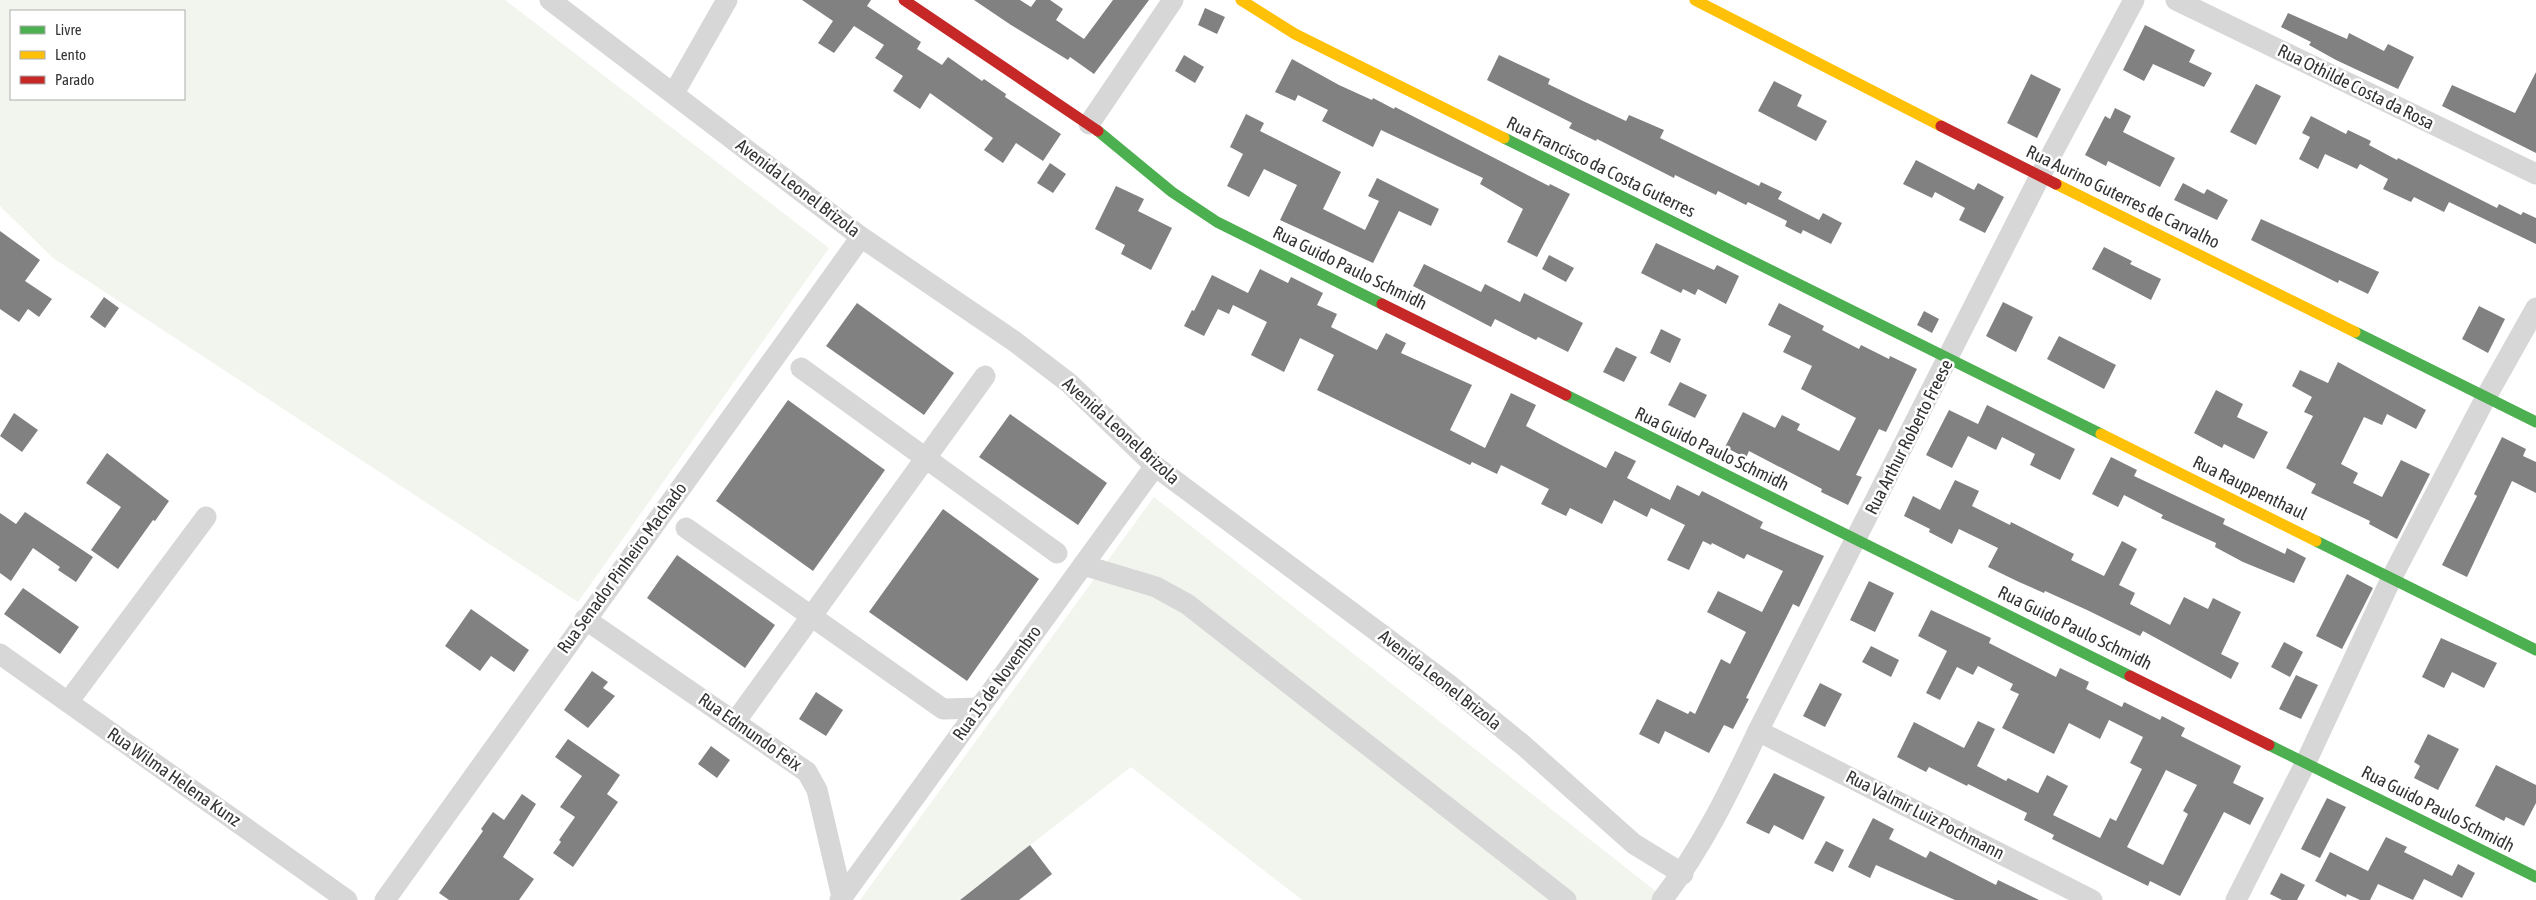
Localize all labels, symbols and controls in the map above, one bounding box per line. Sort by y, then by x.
legend [10,10,185,100]
text: Livre [55,21,82,38]
street label: Rua Othilde Costa da Rosa [2275,40,2438,134]
text: Lento [55,46,86,63]
text: Parado [55,71,94,88]
street label: Rua Francisco da Costa Guterres [1504,112,1699,221]
street label: Avenida Leonel Brizola [732,134,865,241]
street label: Rua Aurino Guterres de Carvalho [2023,140,2223,253]
street label: Rua Guido Paulo Schmidh [1270,221,1431,314]
street label: Rua Arthur Roberto Freese [1860,356,1957,518]
street label: Avenida Leonel Brizola [1059,373,1184,489]
street label: Rua Guido Paulo Schmidh [1632,402,1793,495]
street label: Rua Rauppenthaul [2190,451,2311,524]
street label: Rua Senador Pinheiro Machado [553,478,691,657]
street label: Rua Guido Paulo Schmidh [1995,581,2156,674]
street label: Rua 15 de Novembro [948,621,1045,744]
street label: Avenida Leonel Brizola [1375,625,1506,734]
street label: Rua Edmundo Feix [695,688,806,775]
street label: Rua Wilma Helena Kunz [104,723,245,831]
street label: Rua Guido Paulo Schmidh [2358,761,2518,856]
street label: Rua Valmir Luiz Pochmann [1843,766,2008,864]

